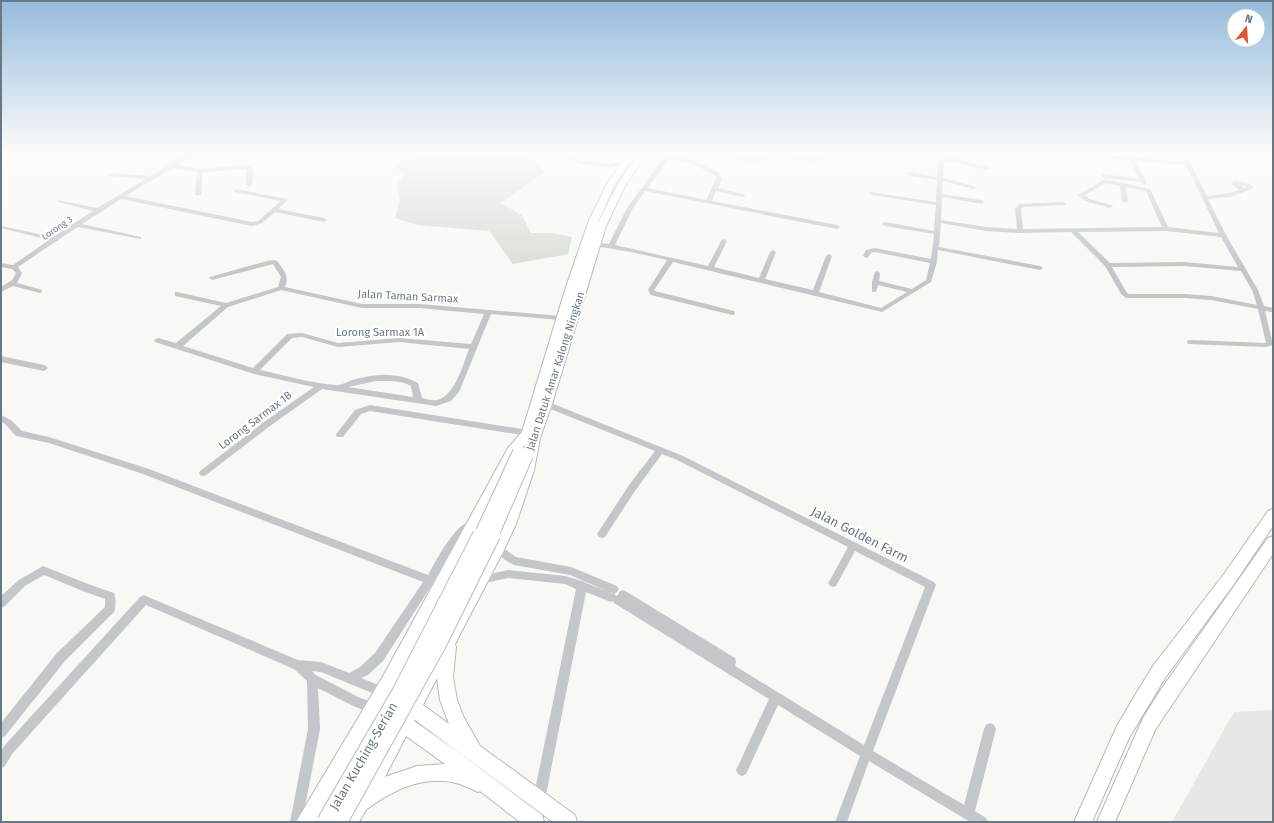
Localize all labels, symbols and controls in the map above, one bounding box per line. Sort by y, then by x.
north arrow [1226,8,1266,48]
text: N [1243,12,1254,26]
street label: Lorong 3 [40,214,74,242]
street label: Jalan Taman Sarmax [357,287,459,306]
street label: Jalan Datuk Amar Kalong Ningkan [524,290,587,452]
street label: Lorong Sarmax 1A [336,326,425,339]
street label: Lorong Sarmax 1B [216,388,295,452]
street label: Jalan Golden Farm [809,503,911,565]
street label: Jalan Kuching-Serian [326,700,400,813]

